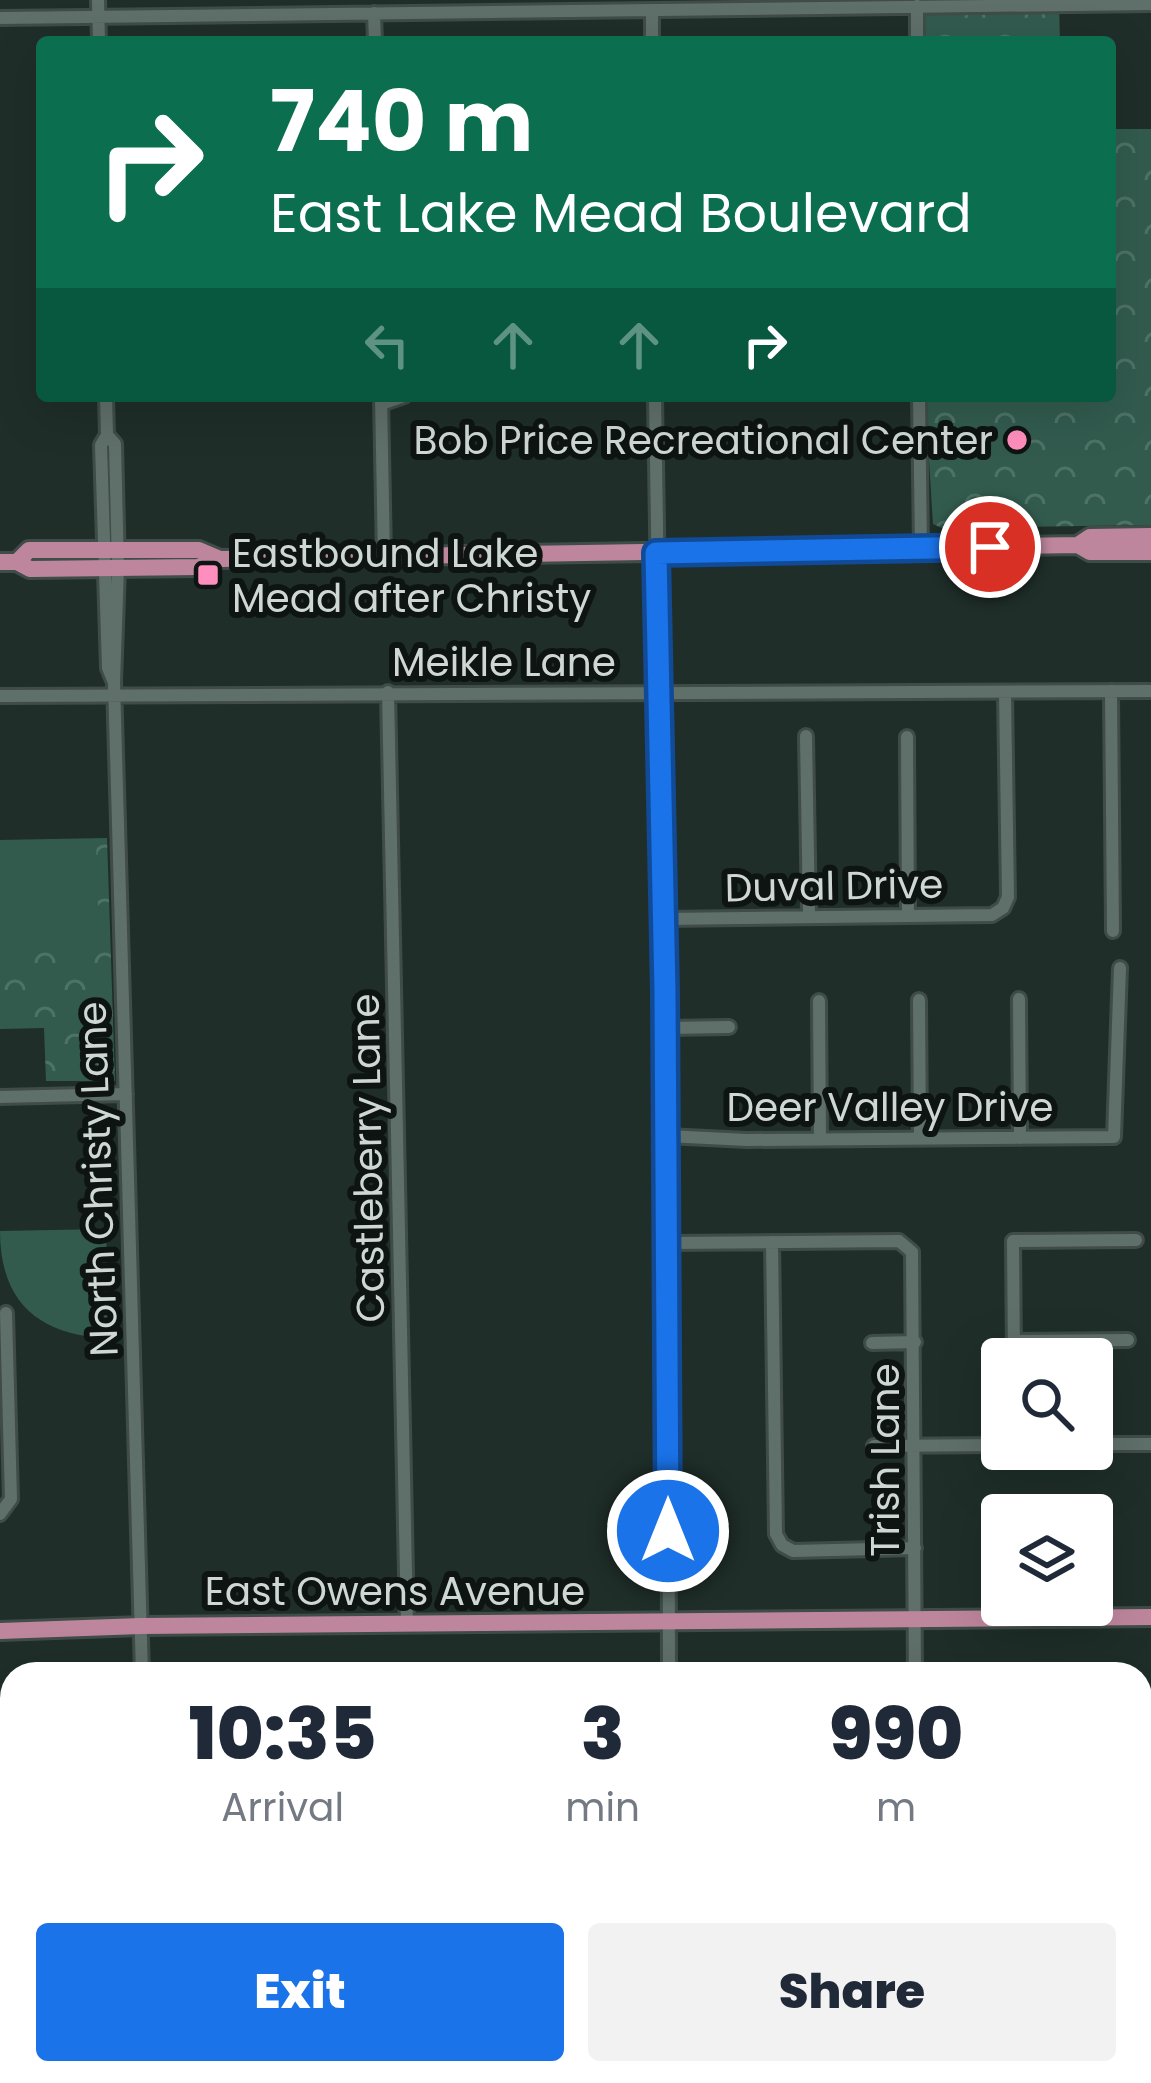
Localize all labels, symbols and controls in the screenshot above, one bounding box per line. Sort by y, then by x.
text: 740 m [270,63,533,180]
icon: right [72,84,228,240]
text: East Lake Mead Boulevard [270,175,972,251]
icon: left [354,312,420,378]
icon: ahead [480,312,546,378]
icon: ahead [606,312,672,378]
icon: right [732,312,798,378]
place label: Bob Price Recreational Center [413,413,993,468]
marker: Bob Price Recreational Center [1004,427,1030,453]
pin [939,496,1041,598]
icon: arrive [957,514,1023,580]
place label: Eastbound Lake Mead after Christy [232,526,591,626]
marker: Eastbound Lake Mead after Christy [195,562,221,588]
street label: Meikle Lane [392,635,616,690]
street label: Duval Drive [724,857,944,915]
street label: Castleberry Lane [338,993,398,1323]
street label: North Christy Lane [64,1001,132,1357]
street label: Deer Valley Drive [726,1080,1054,1135]
map controls [981,1338,1113,1626]
button: search [981,1338,1113,1470]
street label: Trish Lane [858,1363,913,1557]
position arrow [605,1468,731,1594]
button: layers [981,1494,1113,1626]
street label: East Owens Avenue [205,1564,585,1619]
text: 10:35 [189,1683,377,1784]
text: 3 [581,1683,625,1784]
text: 990 [829,1683,963,1784]
text: Arrival [221,1780,344,1835]
text: min [565,1780,640,1835]
text: m [876,1780,916,1835]
button: Exit [36,1923,564,2061]
button: Share [588,1923,1116,2061]

